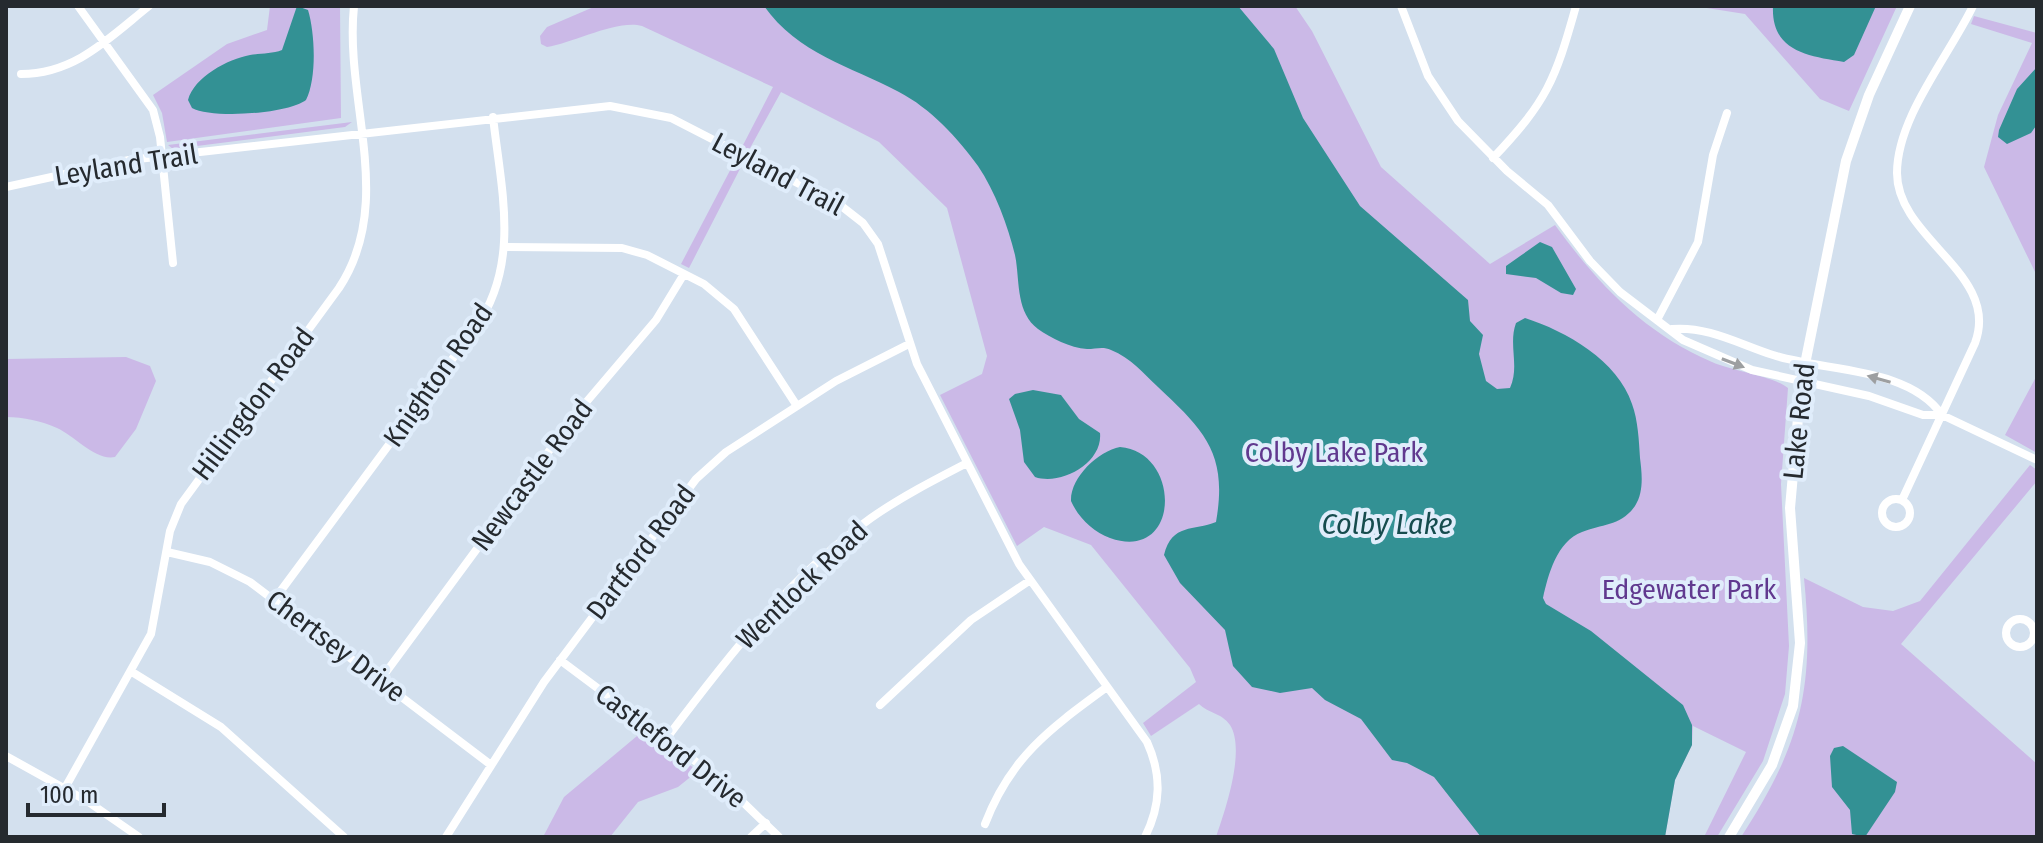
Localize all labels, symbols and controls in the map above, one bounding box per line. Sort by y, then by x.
street label: Leyland Trail [706,126,850,222]
street label: Leyland Trail [52,137,200,193]
street label: Knighton Road [376,297,500,453]
street label: Hillingdon Road [185,321,321,487]
one-way arrow [1721,357,1745,370]
street label: Lake Road [1776,361,1822,481]
one-way arrow [1866,372,1890,385]
street label: Newcastle Road [464,393,600,557]
park label: Colby Lake Park [1245,436,1424,469]
street label: Dartford Road [580,478,702,626]
water label: Colby Lake [1321,506,1453,542]
street label: Wentlock Road [729,514,875,656]
park label: Edgewater Park [1602,573,1777,606]
street label: Chertsey Drive [260,583,412,709]
street label: Castleford Drive [589,677,753,815]
scale bar [28,767,164,817]
text: 100 m [40,781,98,809]

